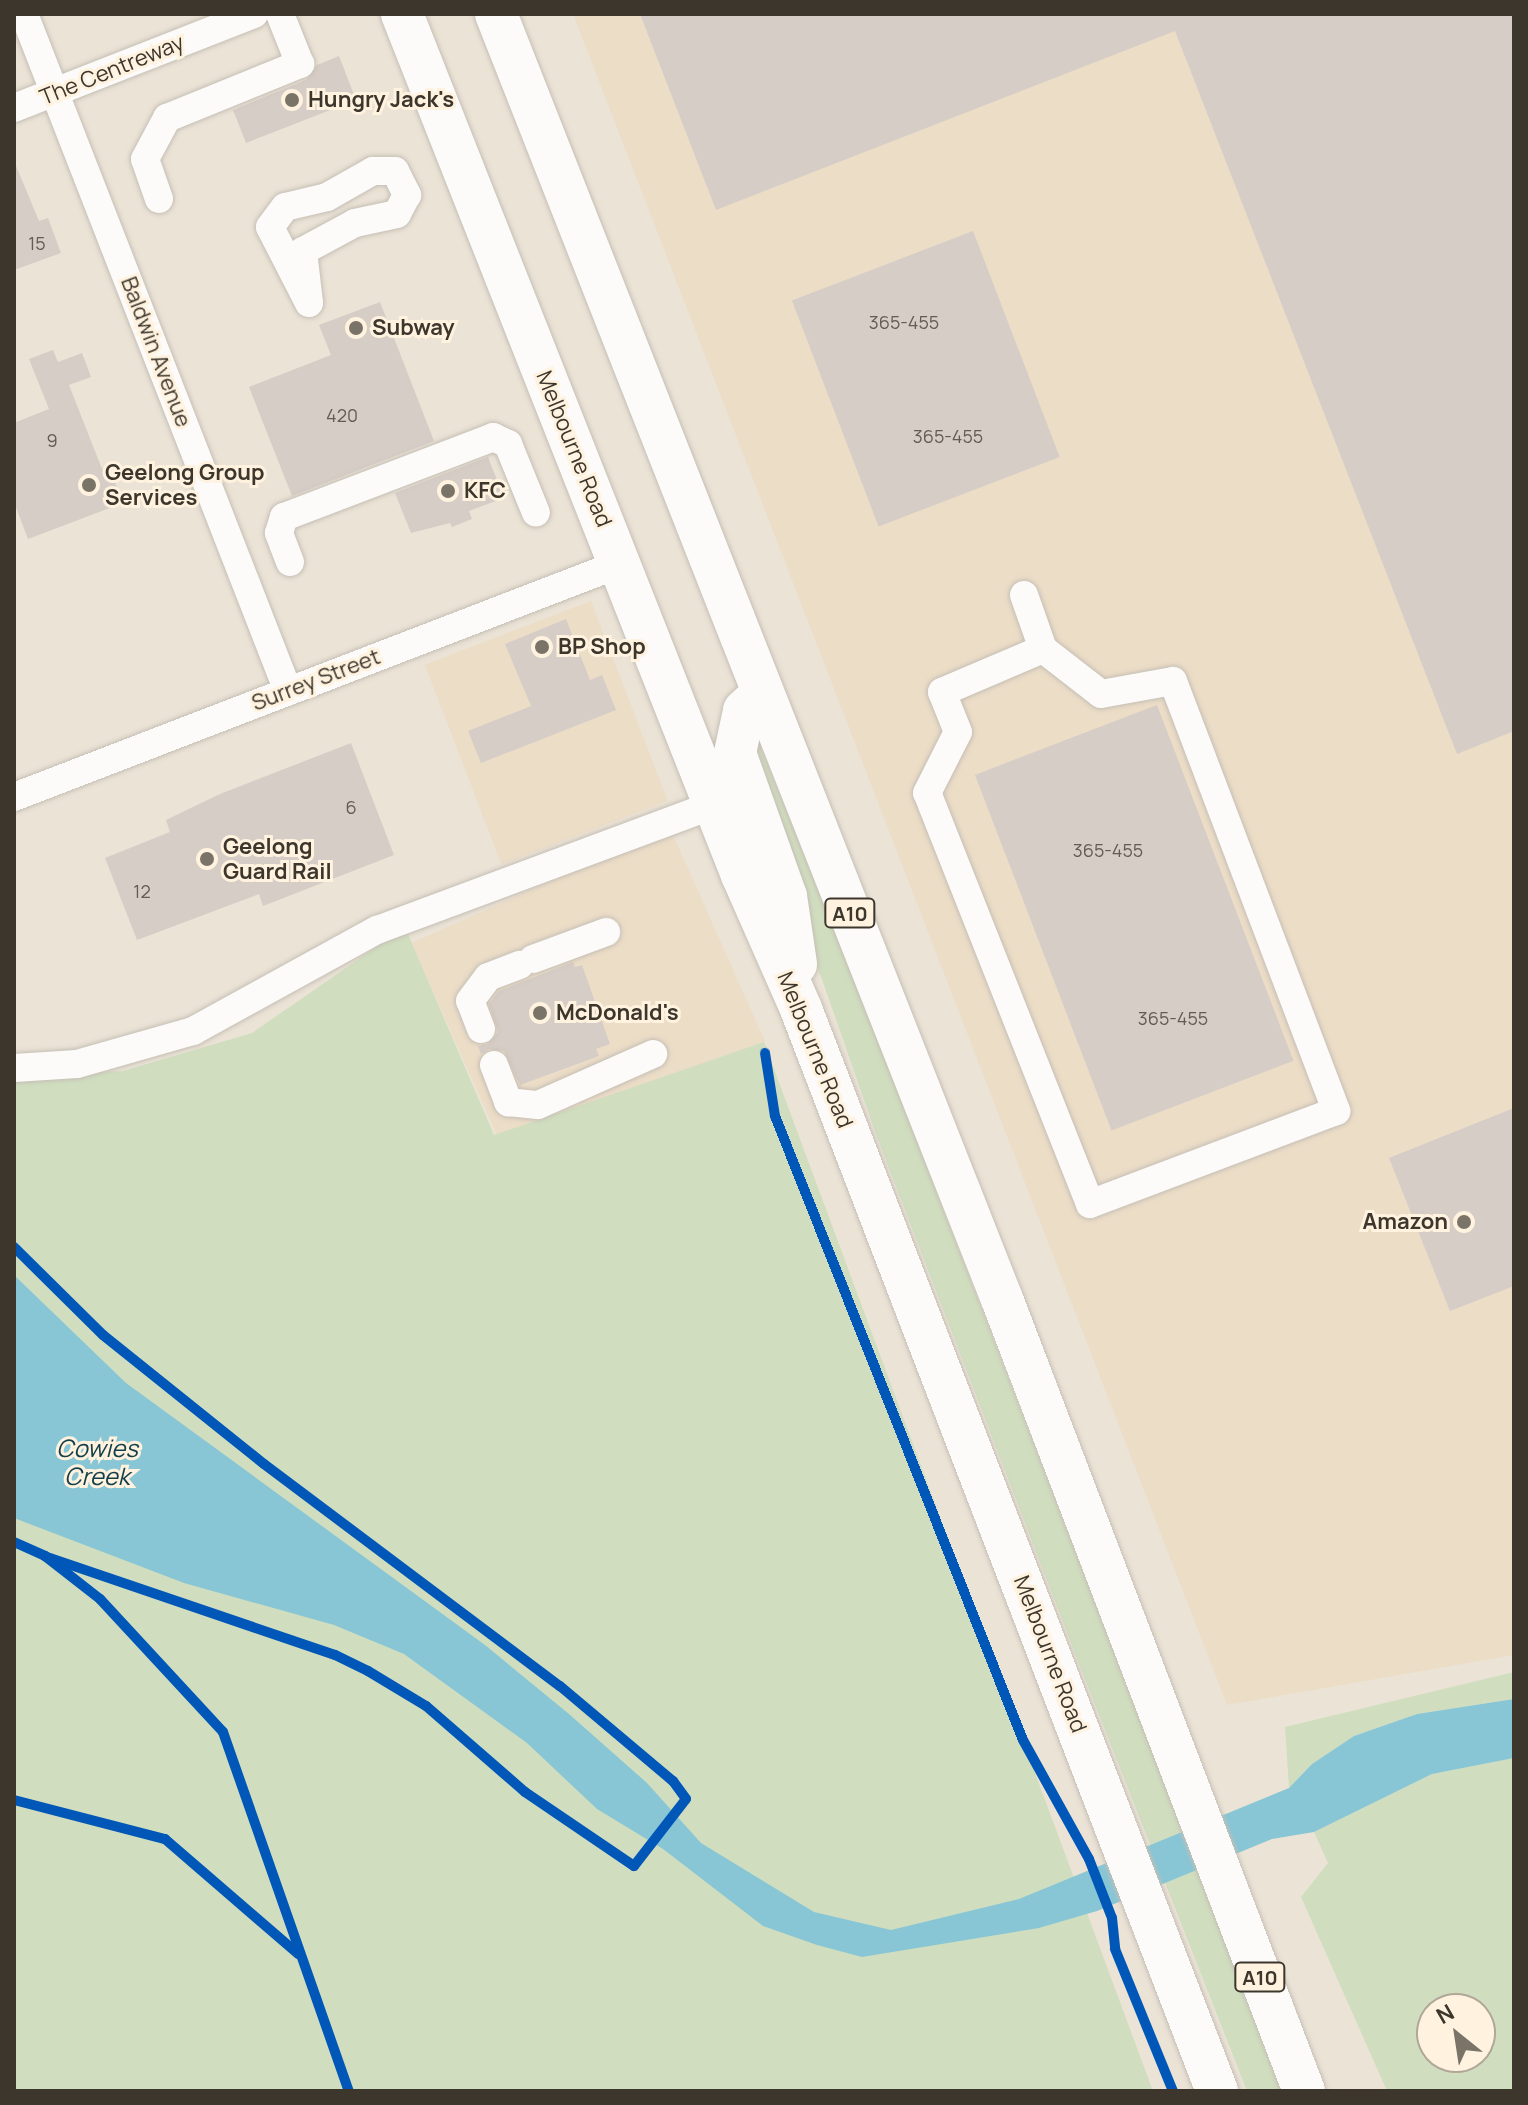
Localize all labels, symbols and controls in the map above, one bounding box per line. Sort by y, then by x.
street label: The Centreway [36,29,188,111]
place label: Hungry Jack's [308,87,454,113]
marker: Hungry Jack's [283,91,301,109]
house number: 15 [28,232,46,254]
street label: Baldwin Avenue [115,273,197,431]
house number: 365-455 [869,311,939,333]
place label: Subway [372,315,455,341]
marker: Subway [347,319,365,337]
street label: Melbourne Road [531,367,617,531]
house number: 420 [326,404,358,426]
house number: 365-455 [913,425,983,447]
house number: 9 [46,429,58,451]
place label: Geelong Group Services [105,459,265,510]
marker: Geelong Group Services [80,476,98,494]
place label: KFC [464,478,506,504]
marker: KFC [439,482,457,500]
place label: BP Shop [558,634,646,660]
marker: BP Shop [533,638,551,656]
street label: Surrey Street [248,643,384,717]
house number: 6 [345,796,357,818]
place label: Geelong Guard Rail [223,833,332,884]
house number: 365-455 [1073,839,1143,861]
marker: Geelong Guard Rail [198,850,216,868]
house number: 12 [133,880,151,902]
road number: A10 [824,897,876,929]
street label: Melbourne Road [772,968,858,1132]
place label: McDonald's [556,1000,679,1026]
marker: McDonald's [531,1004,549,1022]
house number: 365-455 [1138,1007,1208,1029]
place label: Amazon [1363,1209,1448,1235]
marker: Amazon [1455,1213,1473,1231]
water label: Cowies Creek [56,1434,138,1490]
street label: Melbourne Road [1008,1572,1092,1736]
road number: A10 [1234,1961,1286,1993]
north arrow [1416,1993,1496,2073]
text: N [1431,1997,1459,2031]

